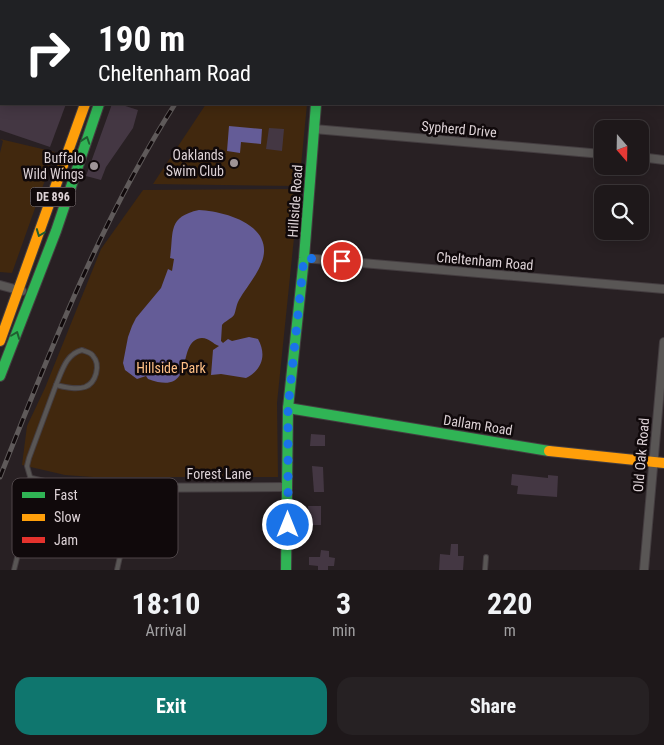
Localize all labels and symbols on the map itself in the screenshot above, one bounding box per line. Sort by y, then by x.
street label: Sypherd Drive [421,118,498,140]
north arrow [594,120,649,175]
one-way arrow [80,136,90,144]
place label: Oaklands Swim Club [166,147,224,179]
place label: Buffalo Wild Wings [23,150,84,182]
marker: Oaklands Swim Club [228,157,240,169]
marker: Buffalo Wild Wings [88,160,100,172]
street label: Hillside Road [284,164,306,238]
road number: DE 896 [30,188,76,206]
one-way arrow [36,228,46,236]
pin [321,240,363,282]
street label: Cheltenham Road [436,249,534,273]
one-way arrow [9,331,20,340]
park label: Hillside Park [136,360,206,376]
street label: Dallam Road [442,412,514,438]
street label: Old Oak Road [630,417,652,493]
street label: Forest Lane [187,466,252,482]
legend [12,478,178,558]
text: Fast [54,487,78,503]
position arrow [261,498,313,550]
text: Slow [54,509,81,525]
text: Jam [54,532,78,548]

